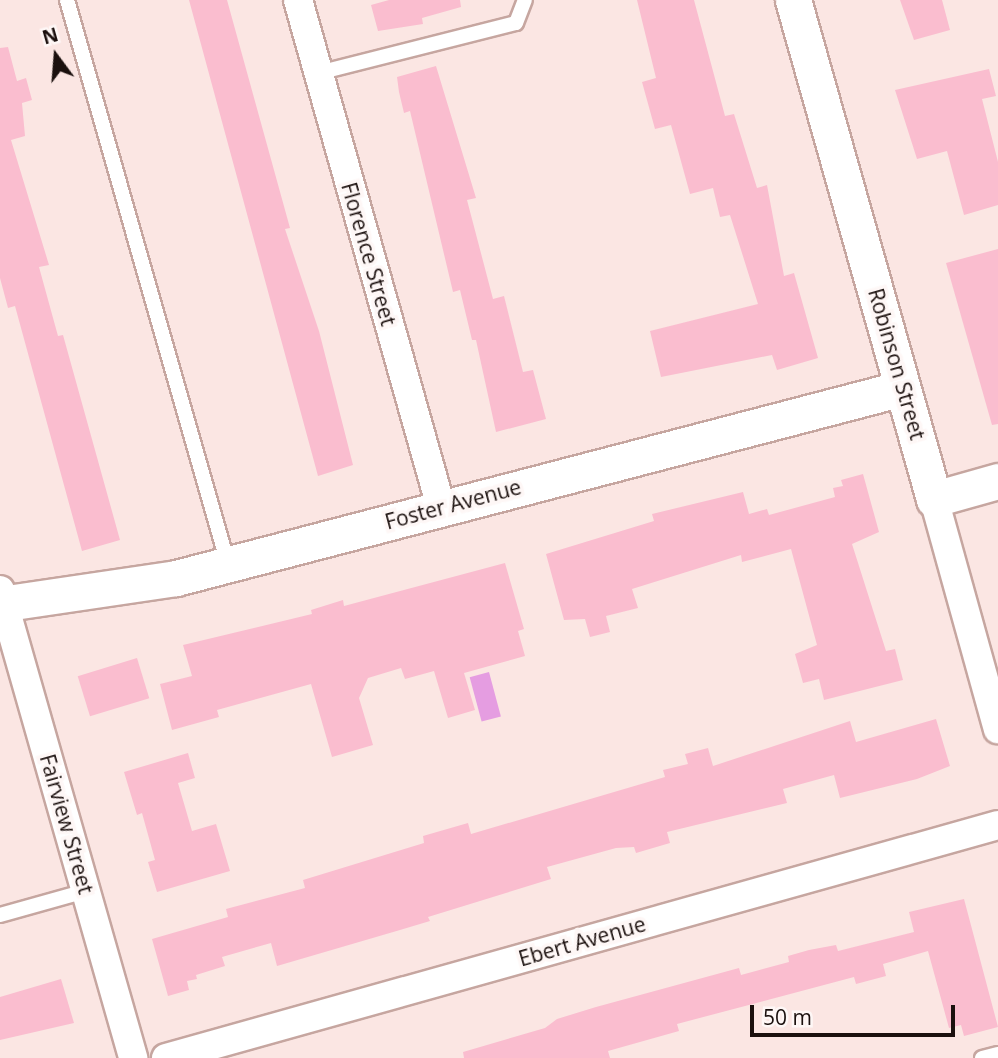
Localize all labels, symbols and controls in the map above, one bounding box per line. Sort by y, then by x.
north arrow [21,21,91,91]
text: N [39,21,61,50]
street label: Florence Street [336,179,402,329]
street label: Robinson Street [863,285,931,443]
street label: Foster Avenue [382,474,524,534]
street label: Fairview Street [35,751,99,897]
street label: Ebert Avenue [516,911,648,971]
scale bar [753,992,958,1036]
text: 50 m [763,1003,812,1031]

